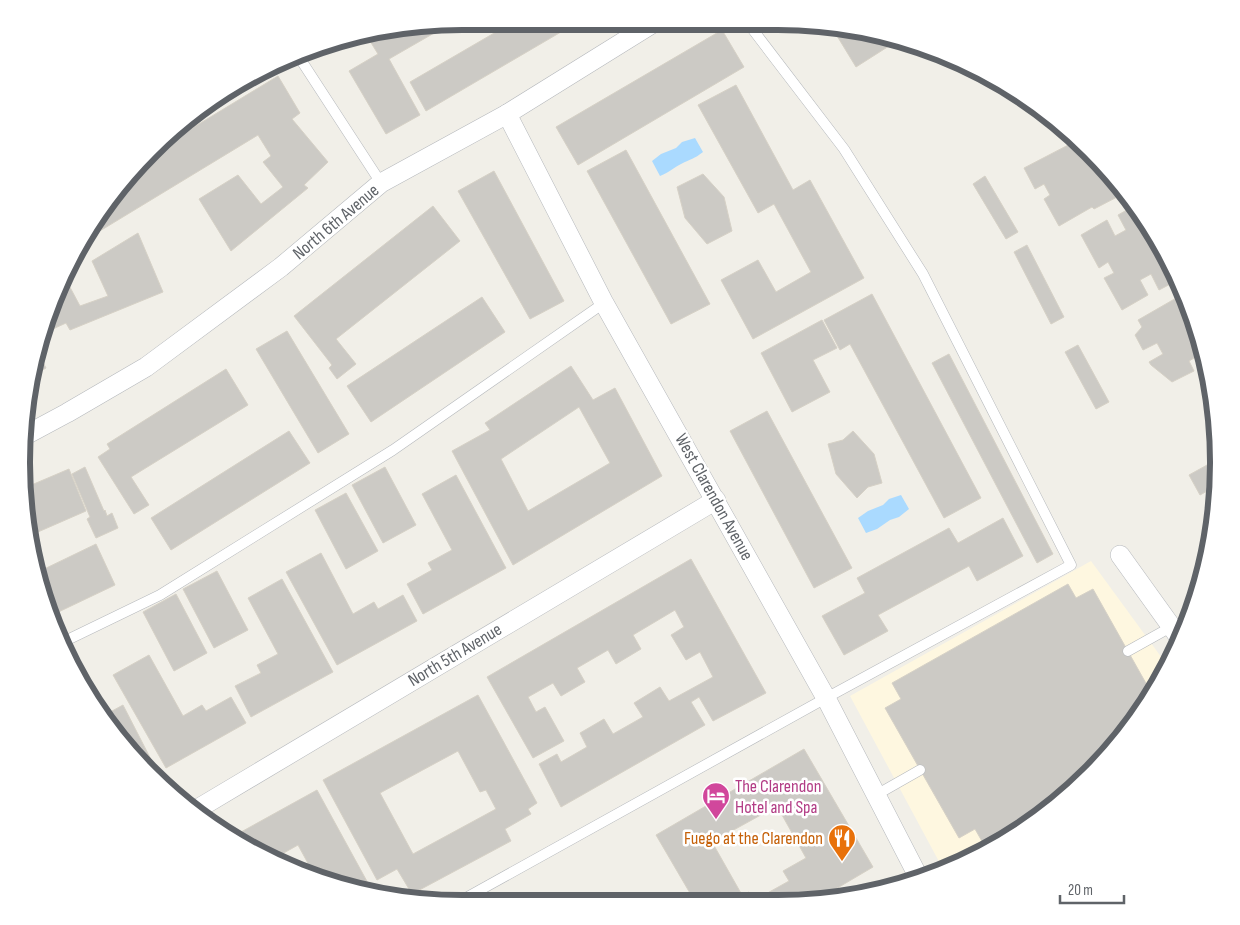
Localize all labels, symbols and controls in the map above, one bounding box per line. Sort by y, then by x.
street label: North 6th Avenue [289,180,383,264]
street label: West Clarendon Avenue [670,430,758,564]
street label: North 5th Avenue [404,619,506,691]
place label: The Clarendon Hotel and Spa [735,776,821,818]
hotel icon: The Clarendon Hotel and Spa [701,781,731,820]
restaurant icon: Fuego at the Clarendon [827,823,857,862]
place label: Fuego at the Clarendon [684,828,823,849]
scale bar [1060,872,1124,904]
text: 20 m [1068,881,1093,900]

